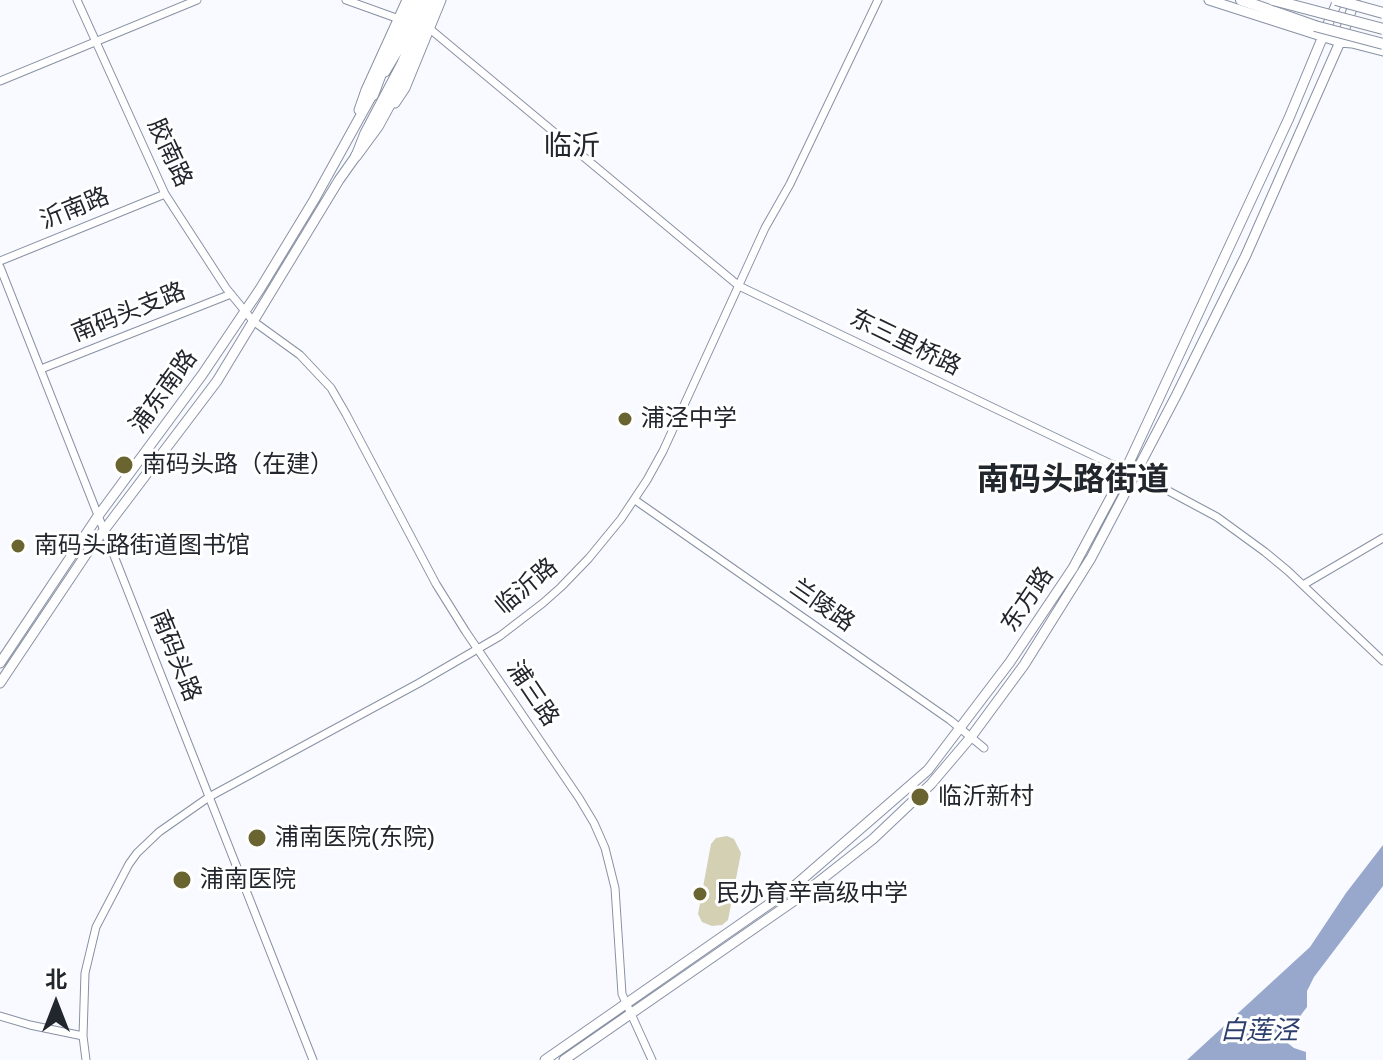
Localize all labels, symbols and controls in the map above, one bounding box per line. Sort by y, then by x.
street label: 胶南路 [141,114,197,192]
district label: 临沂 [544,130,600,164]
street label: 沂南路 [36,182,114,236]
street label: 南码头支路 [68,277,190,349]
street label: 东三里桥路 [845,304,965,382]
street label: 浦东南路 [124,345,204,439]
place label: 浦泾中学 [641,405,737,433]
marker: 浦泾中学 [616,410,634,428]
place label: 南码头路（在建） [142,451,334,479]
marker: 南码头路（在建） [113,454,135,476]
district label: 南码头路街道 [977,462,1169,500]
place label: 南码头路街道图书馆 [34,532,250,560]
marker: 南码头路街道图书馆 [9,537,27,555]
street label: 临沂路 [490,553,564,621]
street label: 东方路 [996,562,1060,638]
street label: 兰陵路 [784,574,860,638]
street label: 南码头路 [144,606,206,706]
street label: 浦三路 [500,656,564,732]
place label: 临沂新村 [938,783,1034,811]
marker: 临沂新村 [909,786,931,808]
place label: 浦南医院(东院) [275,824,435,852]
marker: 浦南医院(东院) [246,827,268,849]
place label: 浦南医院 [200,866,296,894]
marker: 浦南医院 [171,869,193,891]
place label: 民办育辛高级中学 [716,880,908,908]
marker: 民办育辛高级中学 [691,885,709,903]
north arrow [16,964,96,1044]
text: 北 [45,967,67,992]
water label: 白莲泾 [1220,1016,1298,1048]

